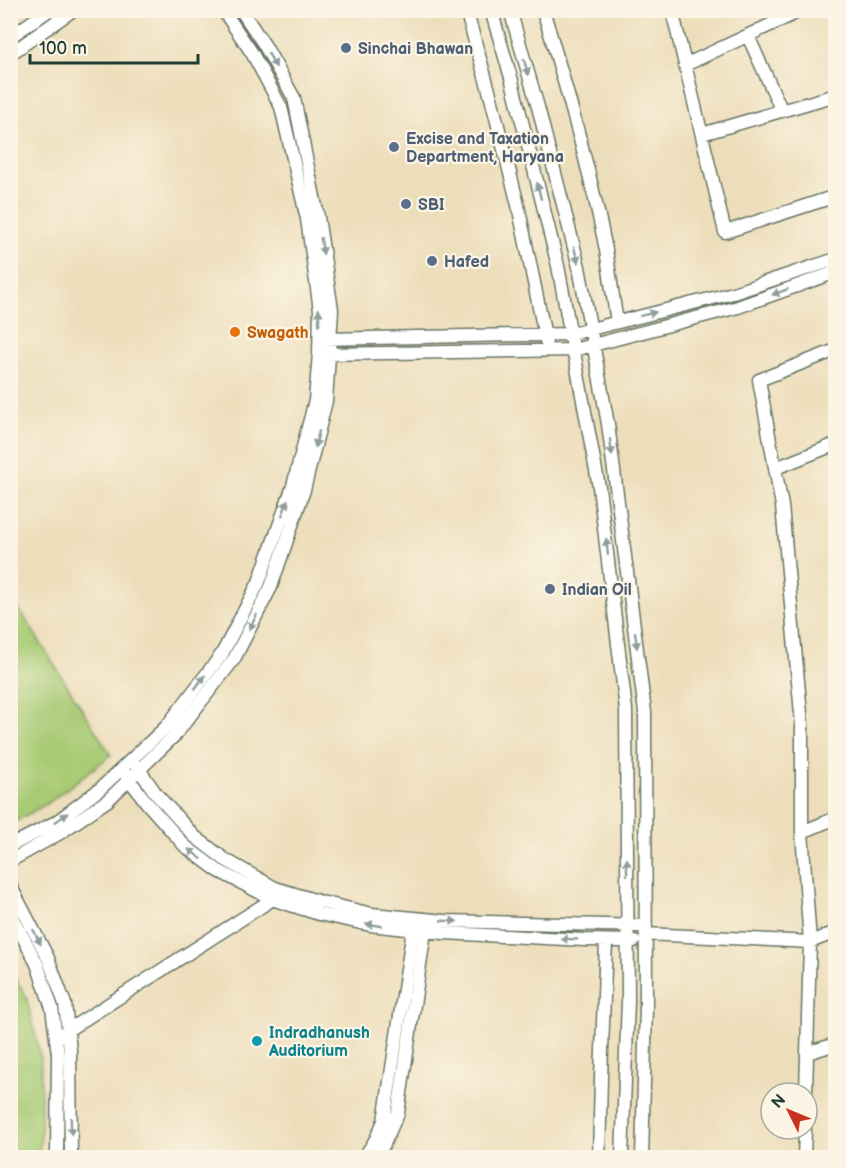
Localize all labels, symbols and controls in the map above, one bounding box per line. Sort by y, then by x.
scale bar [30,27,198,65]
text: 100 m [39,38,87,59]
place label: Sinchai Bhawan [358,40,473,59]
marker: Sinchai Bhawan [339,41,353,55]
one-way arrow [267,51,277,68]
one-way arrow [522,58,531,76]
place label: Excise and Taxation Department, Haryana [406,130,564,167]
marker: Excise and Taxation Department, Haryana [387,140,401,154]
one-way arrow [534,182,544,200]
place label: SBI [418,196,444,215]
marker: SBI [399,197,413,211]
one-way arrow [318,237,327,256]
one-way arrow [571,246,581,264]
place label: Hafed [444,253,489,272]
marker: Hafed [425,254,439,268]
one-way arrow [771,288,789,298]
one-way arrow [314,308,324,327]
one-way arrow [639,309,657,319]
place label: Swagath [247,324,309,343]
marker: Swagath [228,325,242,339]
one-way arrow [311,430,321,448]
one-way arrow [607,438,616,457]
one-way arrow [281,499,291,517]
one-way arrow [602,538,611,557]
place label: Indian Oil [562,581,632,600]
marker: Indian Oil [543,582,557,596]
one-way arrow [248,614,257,631]
one-way arrow [631,631,641,650]
one-way arrow [194,675,206,691]
one-way arrow [53,812,69,824]
one-way arrow [188,848,204,860]
one-way arrow [622,858,632,877]
one-way arrow [440,916,459,925]
one-way arrow [365,920,384,929]
one-way arrow [32,929,42,946]
one-way arrow [559,935,578,944]
place label: Indradhanush Auditorium [268,1024,370,1061]
marker: Indradhanush Auditorium [250,1034,264,1048]
north arrow [759,1081,819,1141]
text: N [768,1091,790,1113]
one-way arrow [66,1117,76,1136]

